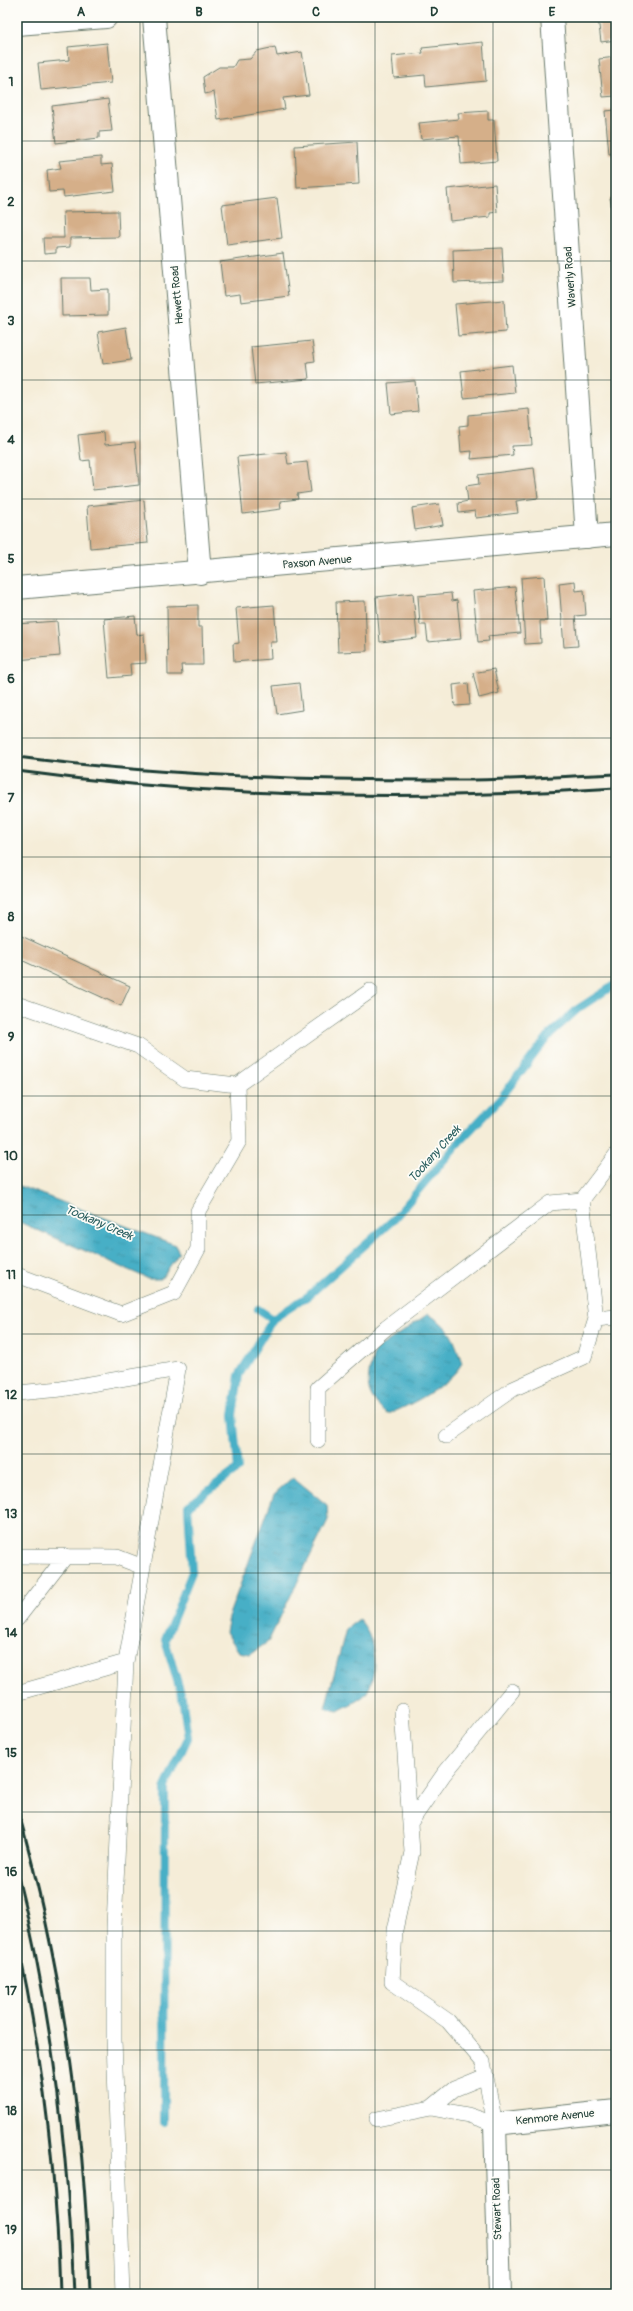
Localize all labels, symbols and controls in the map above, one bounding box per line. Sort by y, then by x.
text: A [77,4,86,20]
text: B [195,4,203,20]
text: C [312,4,320,20]
text: D [430,4,438,20]
text: E [549,4,556,20]
text: 1 [8,74,14,90]
text: 2 [7,194,15,210]
street label: Waverly Road [561,246,579,308]
street label: Hewett Road [168,265,186,325]
text: 3 [7,313,15,329]
text: 4 [7,432,15,448]
text: 5 [7,551,15,567]
street label: Paxson Avenue [282,552,353,571]
text: 6 [7,671,15,687]
text: 7 [8,790,15,806]
text: 8 [8,909,15,925]
text: 9 [8,1029,15,1045]
water label: Tookany Creek [405,1122,465,1186]
text: 10 [4,1148,18,1164]
water label: Tookany Creek [63,1202,136,1244]
text: 11 [6,1267,16,1283]
text: 12 [5,1387,17,1403]
text: 13 [5,1506,17,1522]
text: 14 [5,1625,18,1641]
text: 15 [5,1745,17,1761]
text: 16 [5,1864,18,1880]
text: 17 [5,1983,17,1999]
text: 18 [5,2103,17,2119]
street label: Kenmore Avenue [515,2106,596,2128]
street label: Stewart Road [489,2178,505,2240]
text: 19 [5,2222,17,2238]

